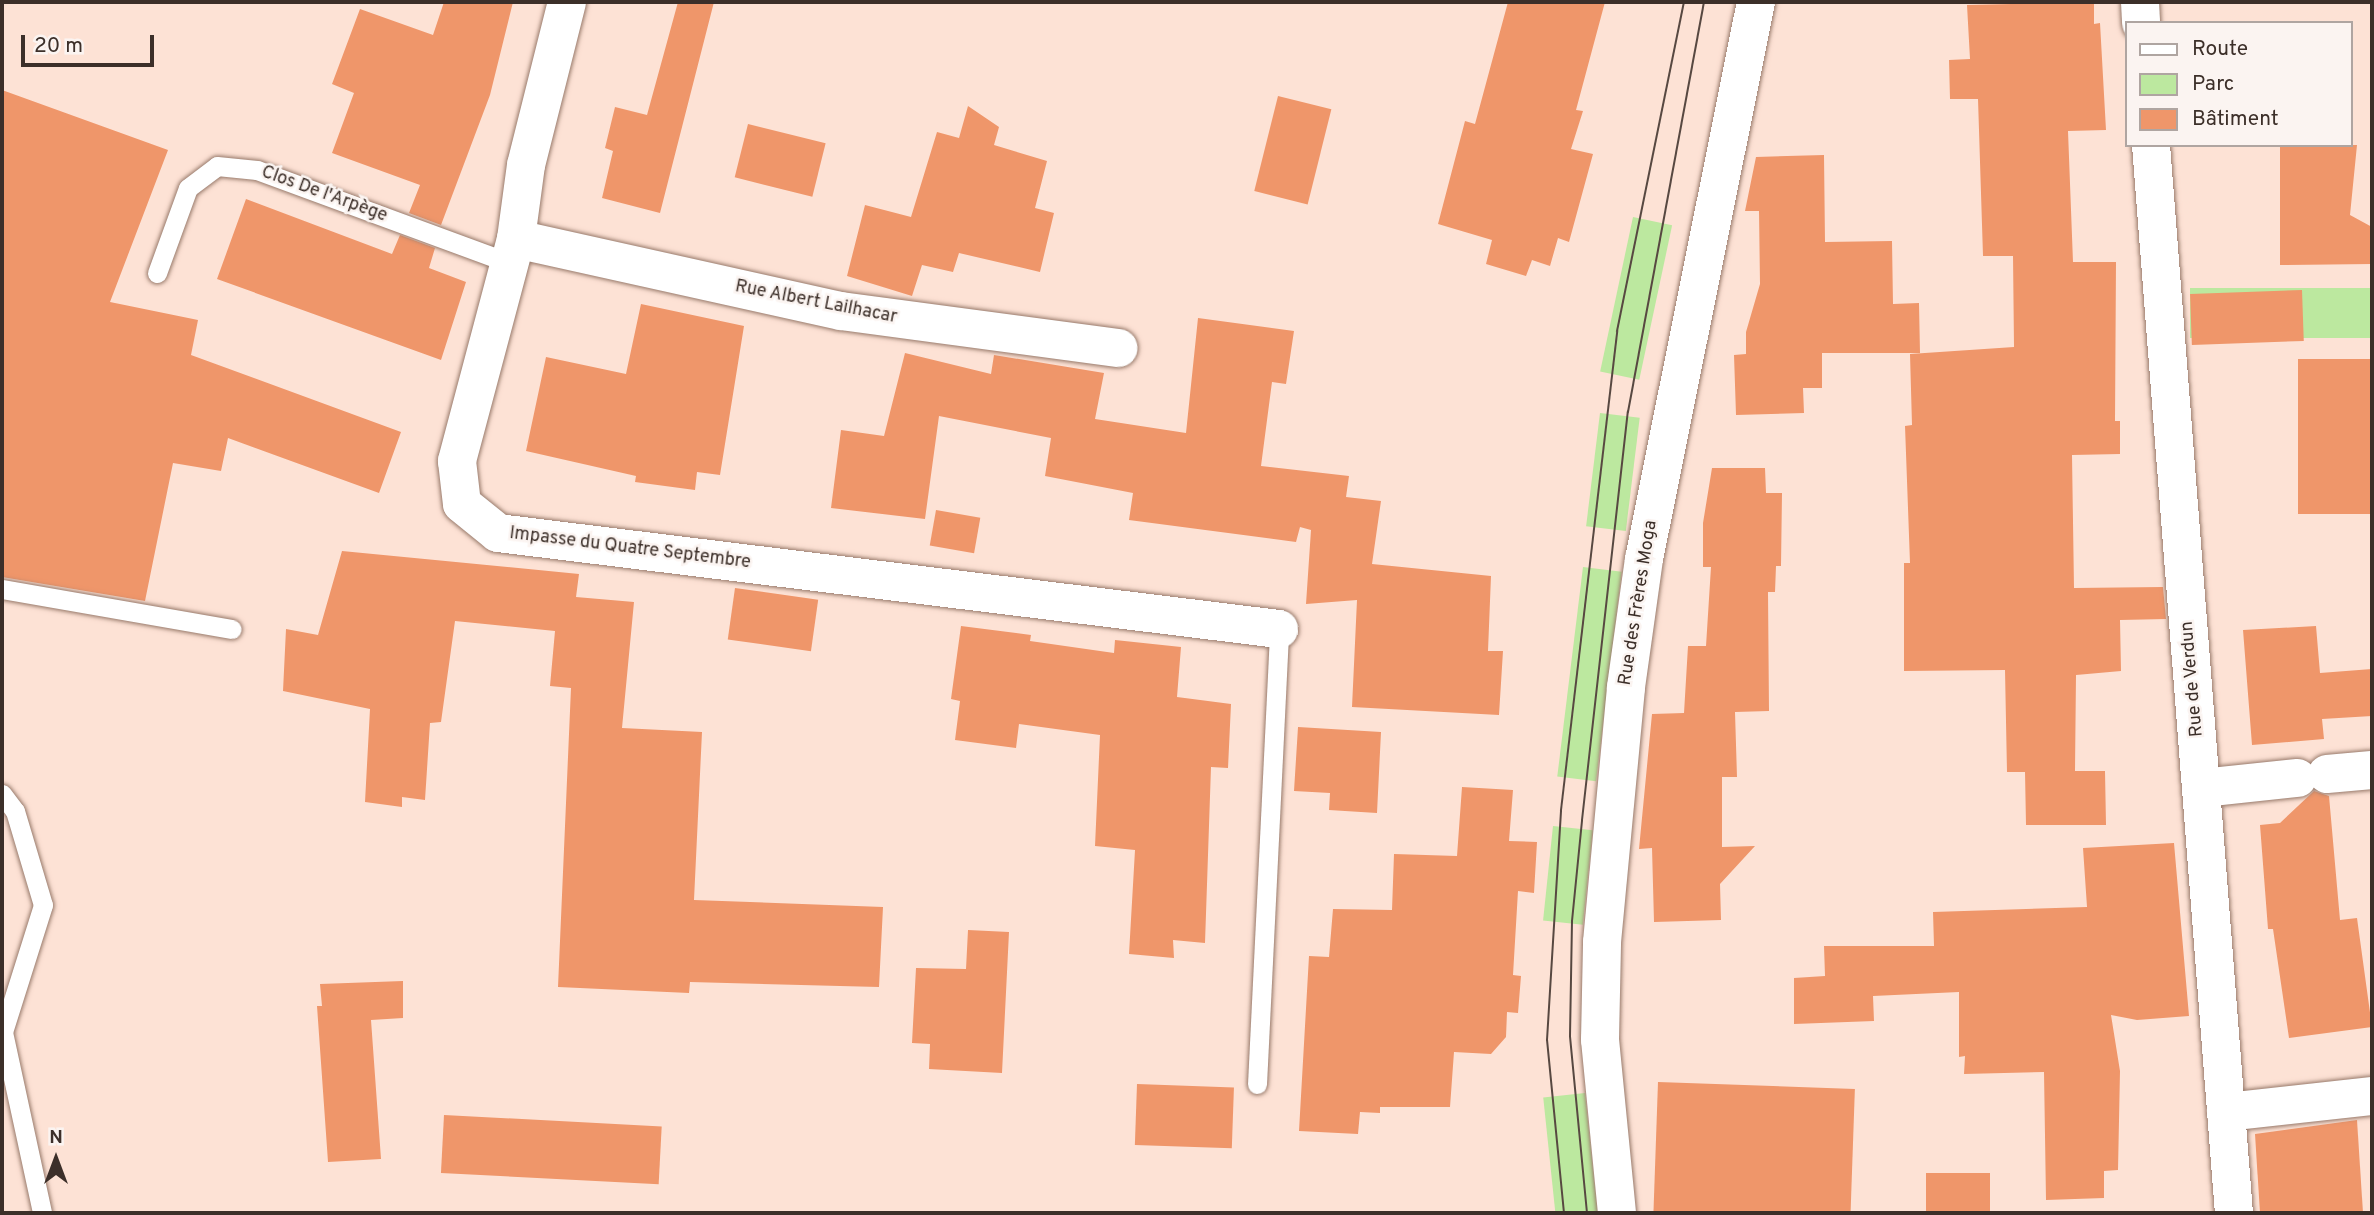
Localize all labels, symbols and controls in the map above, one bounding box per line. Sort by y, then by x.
scale bar [24,21,158,65]
legend [2126,21,2353,147]
text: 20 m [34,33,83,60]
text: Route [2192,36,2248,63]
text: Parc [2192,71,2234,98]
text: Bâtiment [2192,106,2279,133]
street label: Clos De l'Arpège [258,162,390,228]
street label: Rue Albert Lailhacar [733,277,899,329]
street label: Rue des Frères Moga [1615,519,1663,687]
street label: Impasse du Quatre Septembre [508,523,752,575]
street label: Rue de Verdun [2177,620,2209,738]
north arrow [21,1124,91,1194]
text: N [49,1126,63,1150]

